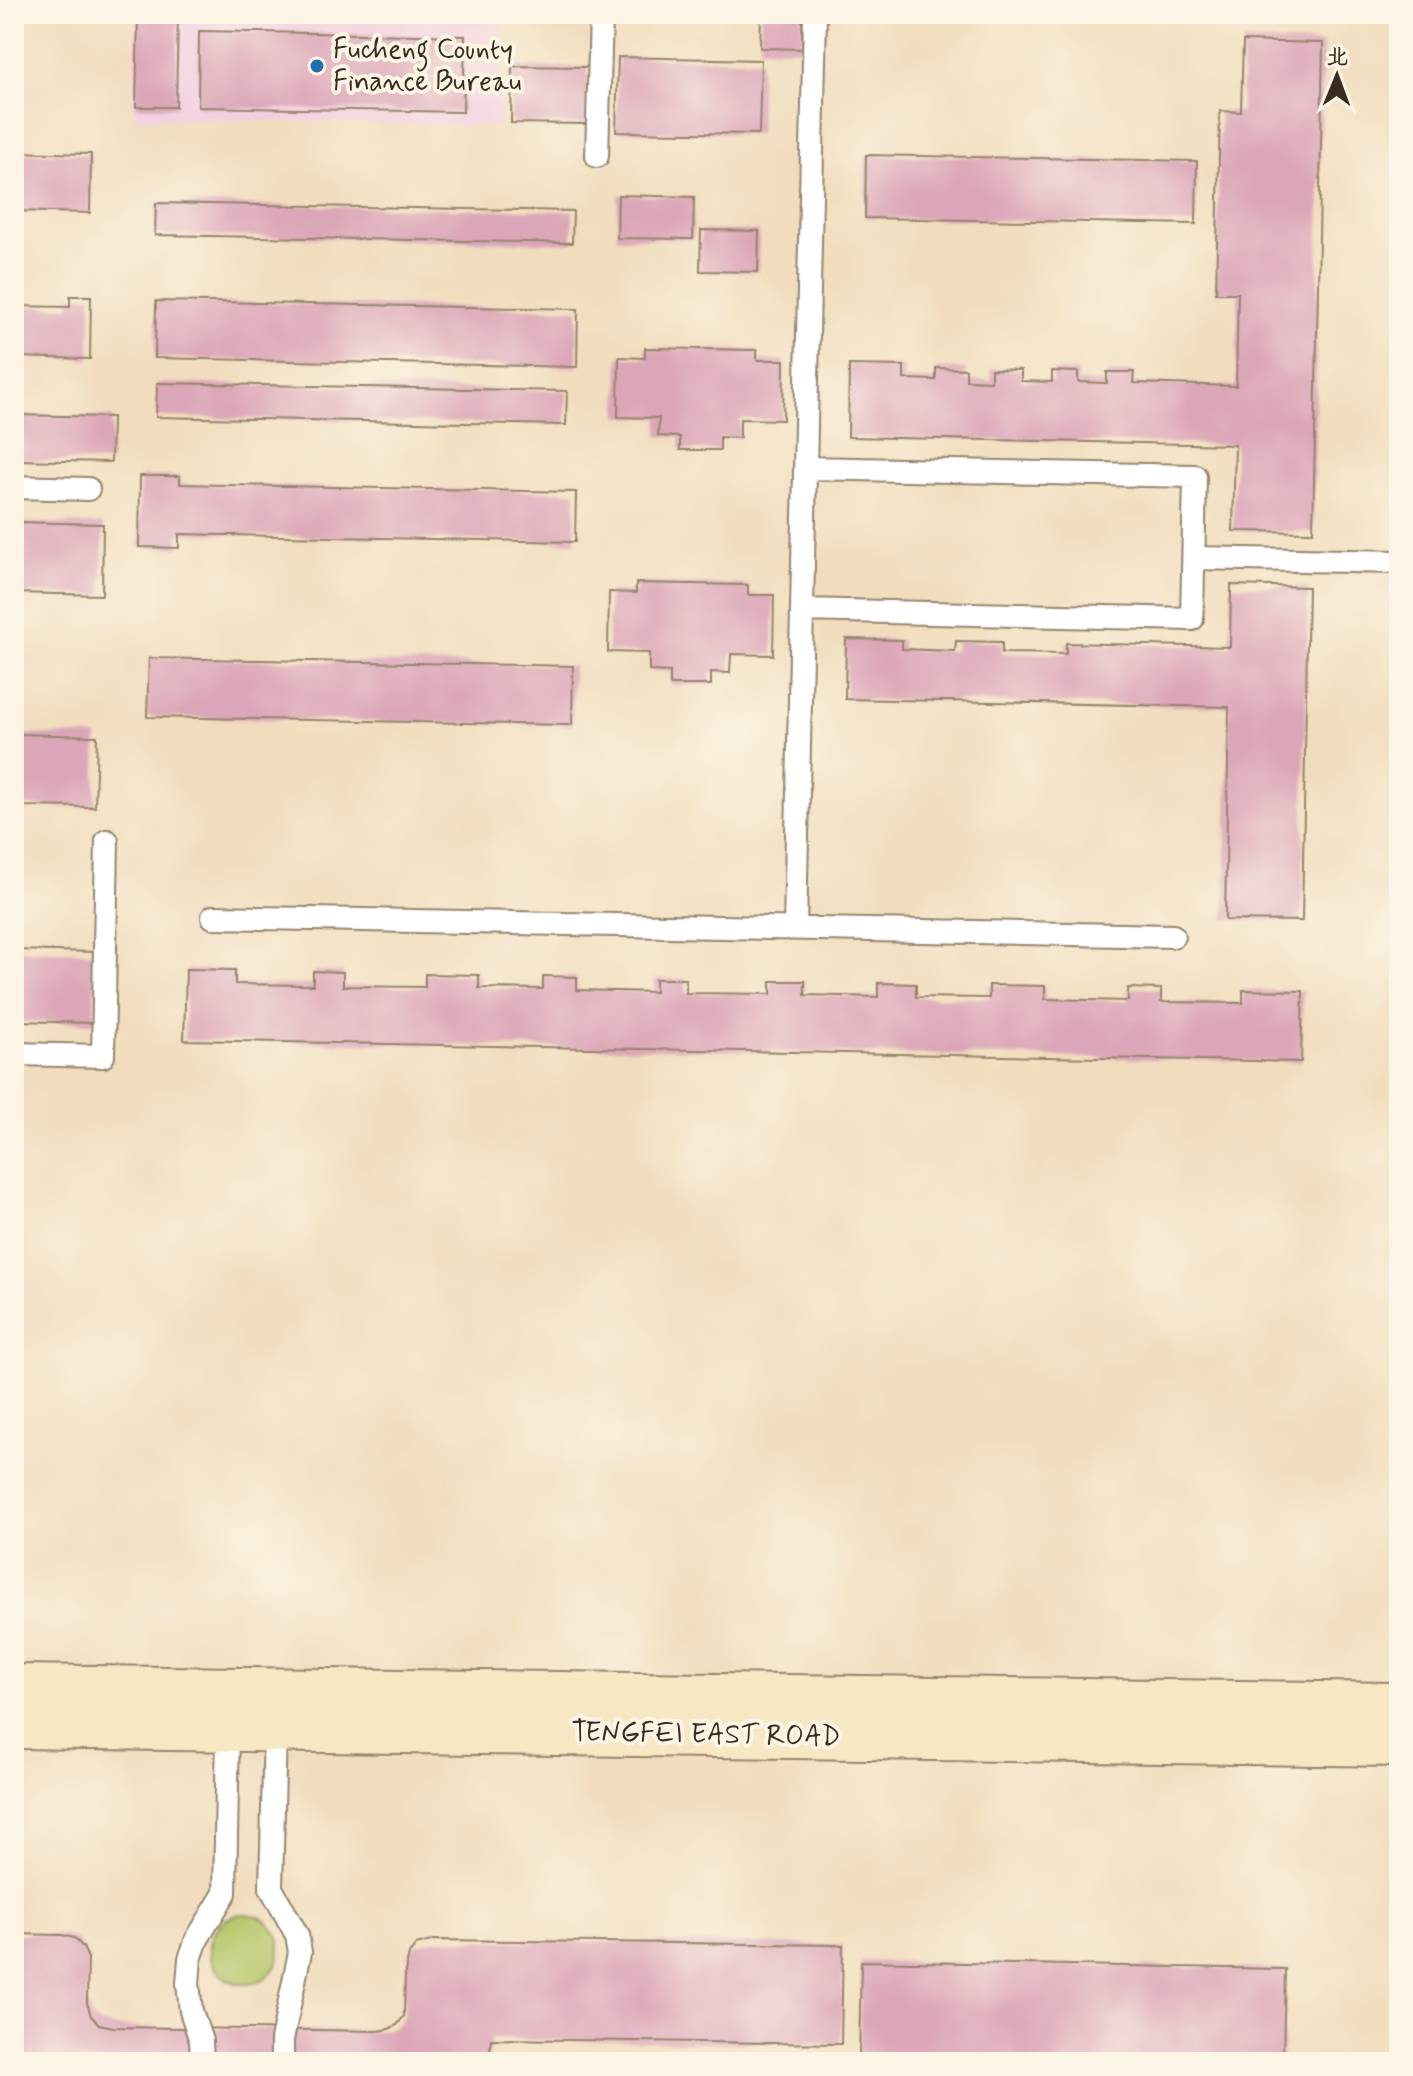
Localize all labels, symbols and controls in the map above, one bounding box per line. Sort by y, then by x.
place label: Fucheng County Finance Bureau [333,32,521,101]
north arrow [1297,36,1377,116]
text: 北 [1326,44,1349,72]
marker: Fucheng County Finance Bureau [308,57,326,75]
street label: TENGFEI EAST ROAD [571,1714,841,1756]

